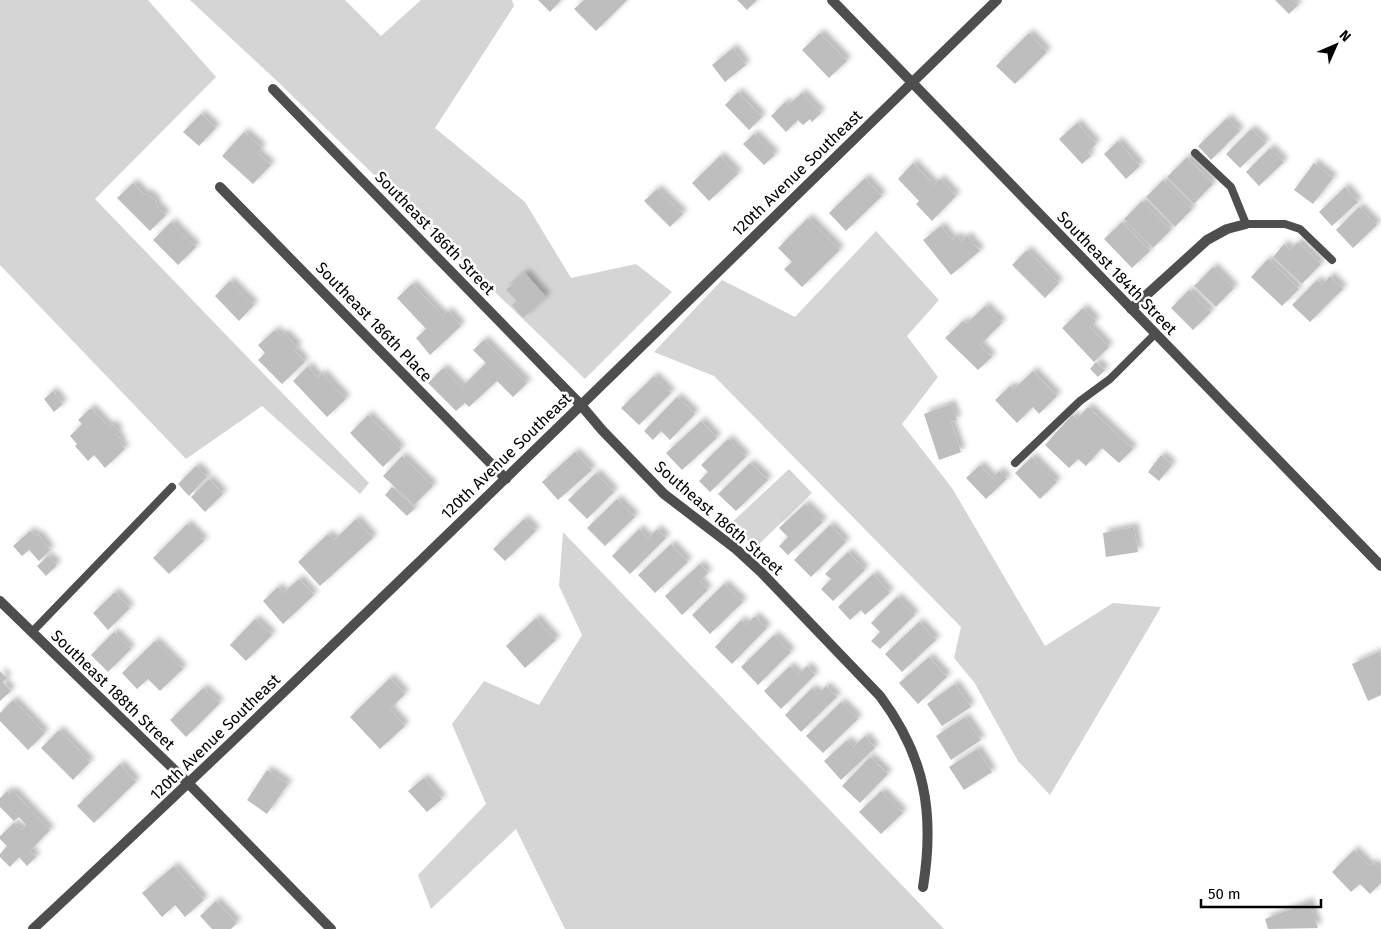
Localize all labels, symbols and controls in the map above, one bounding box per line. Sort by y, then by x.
north arrow [1311,20,1361,70]
text: N [1336,27,1354,45]
street label: 120th Avenue Southeast [728,106,866,240]
street label: Southeast 186th Street [371,167,499,299]
street label: Southeast 184th Street [1053,207,1181,339]
street label: Southeast 186th Place [312,258,436,386]
street label: 120th Avenue Southeast [437,389,575,523]
street label: Southeast 186th Street [651,457,787,579]
street label: Southeast 188th Street [47,626,179,754]
street label: 120th Avenue Southeast [146,670,284,804]
scale bar [1201,876,1321,908]
text: 50 m [1208,885,1241,903]

